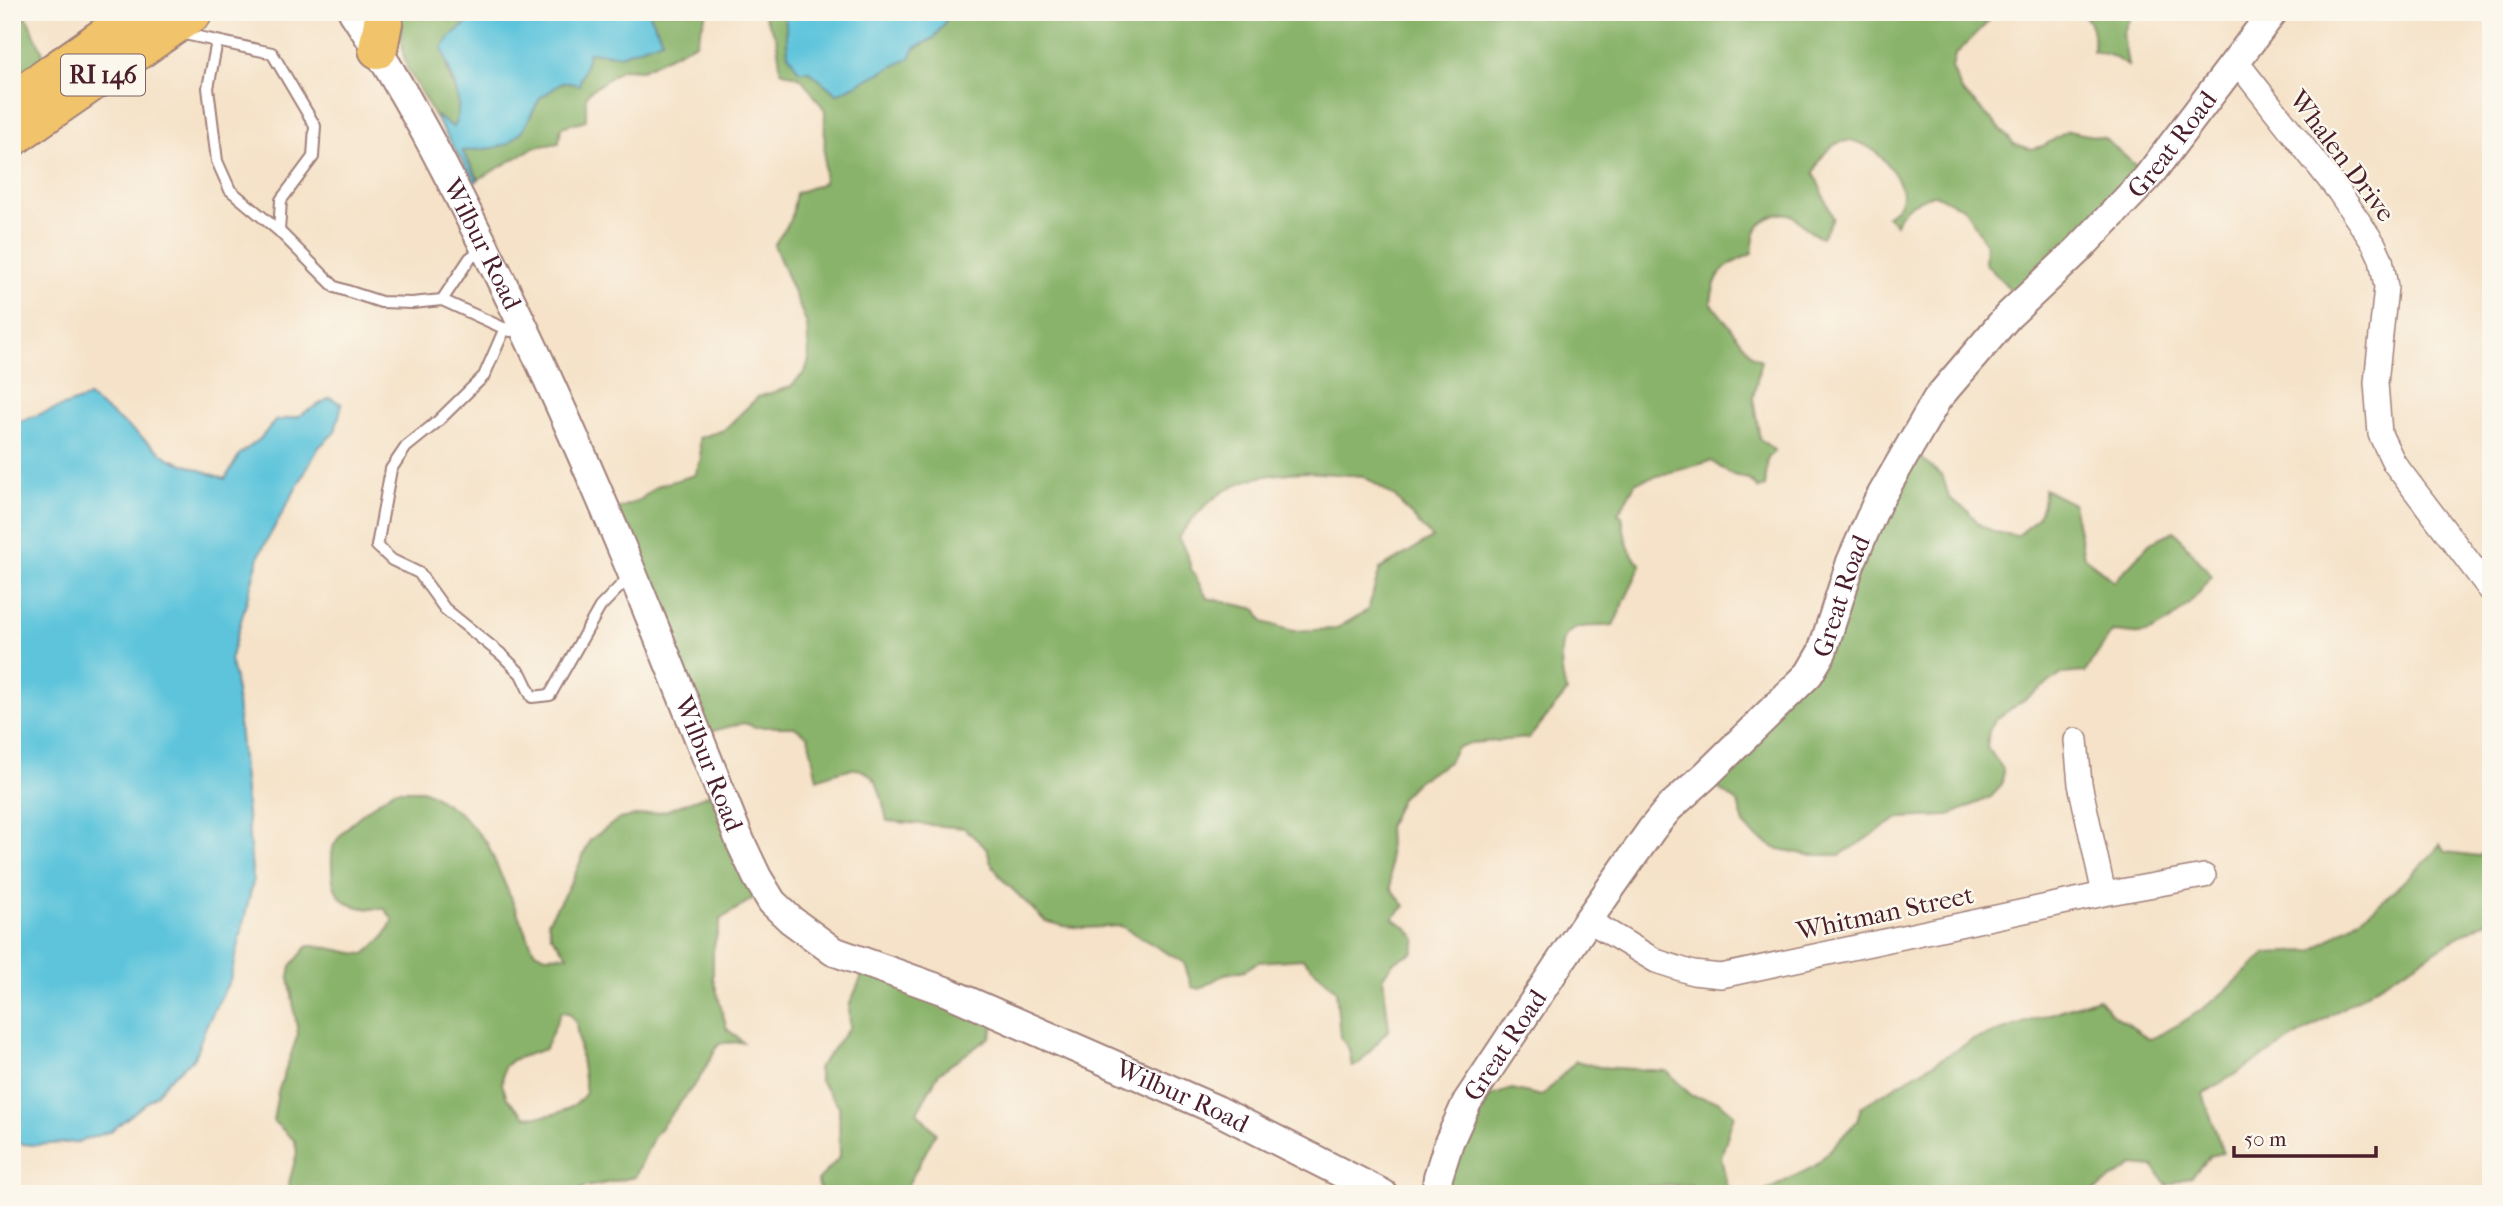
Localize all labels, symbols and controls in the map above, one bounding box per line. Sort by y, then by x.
road number: RI 146 [61,54,145,96]
street label: Great Road [2121,84,2224,204]
street label: Whalen Drive [2282,84,2401,228]
street label: Wilbur Road [436,172,529,315]
street label: Great Road [1806,529,1877,661]
street label: Wilbur Road [668,691,750,836]
street label: Whitman Street [1793,879,1977,947]
street label: Great Road [1457,983,1553,1107]
street label: Wilbur Road [1110,1052,1255,1140]
scale bar [2234,1115,2375,1159]
text: 50 m [2244,1127,2287,1151]

